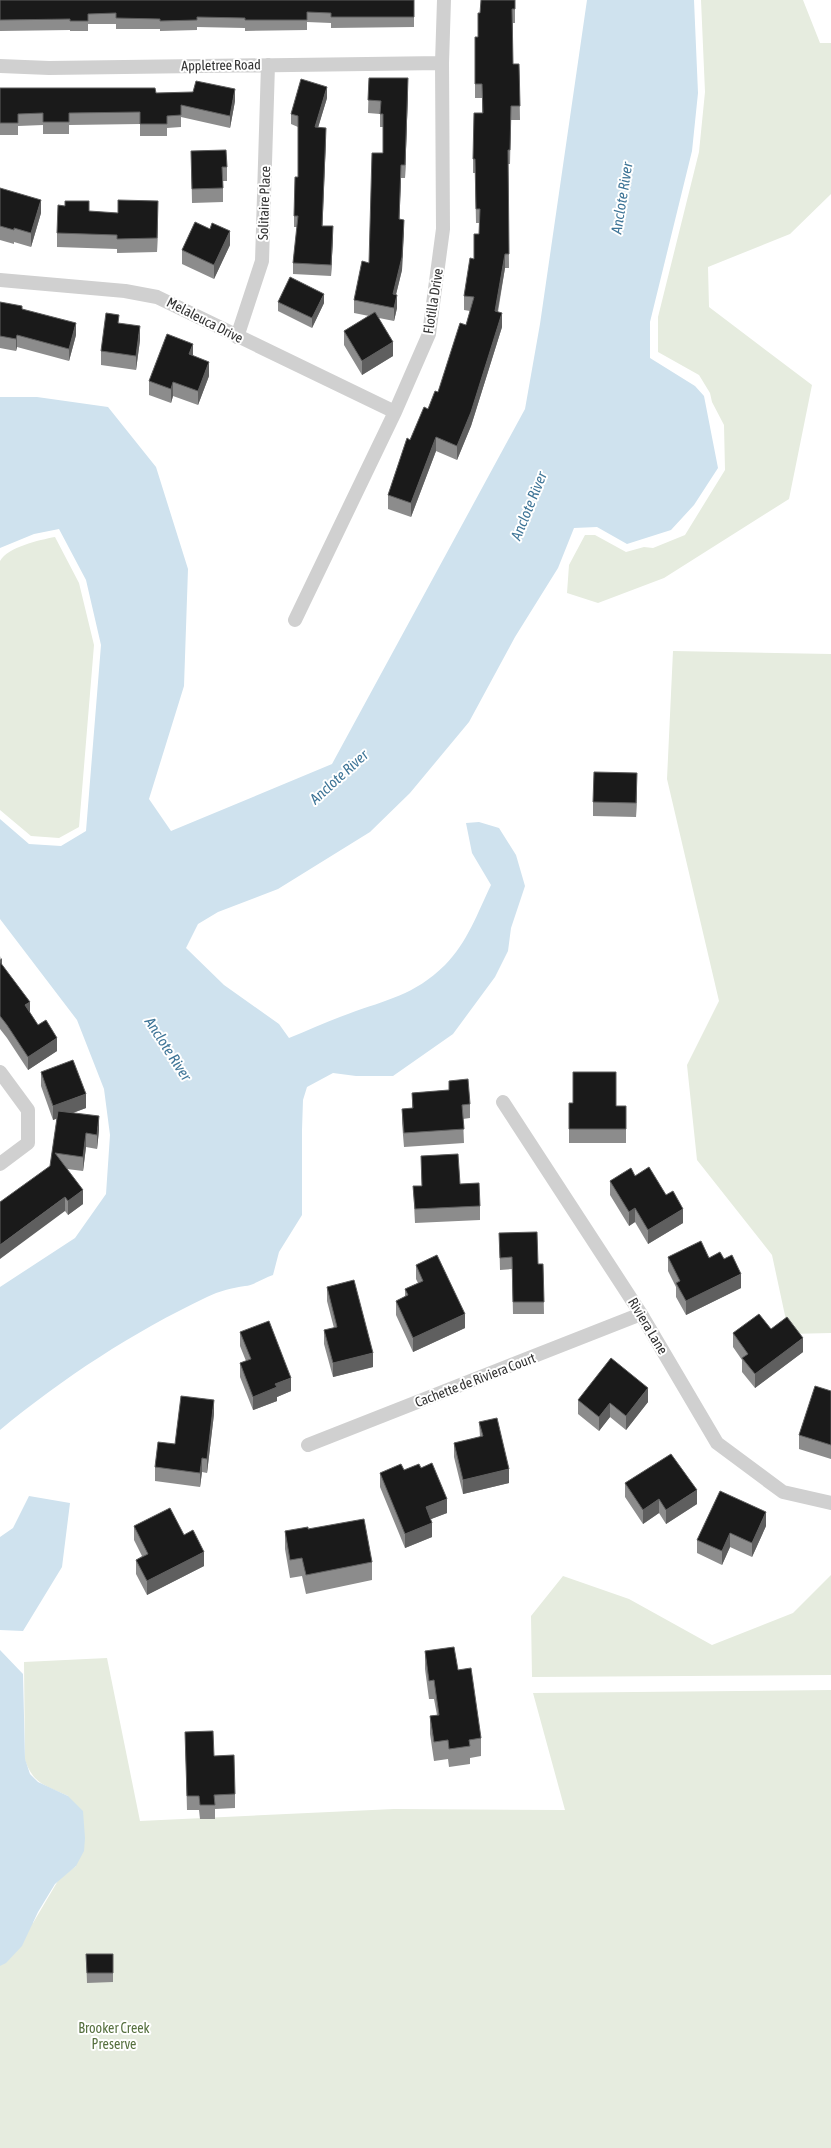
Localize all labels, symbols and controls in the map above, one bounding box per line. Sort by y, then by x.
street label: Appletree Road [181,56,261,74]
water label: Anclote River [607,160,636,236]
street label: Solitaire Place [255,166,273,240]
street label: Flotilla Drive [420,267,446,335]
street label: Melaleuca Drive [164,294,246,346]
water label: Anclote River [507,469,550,543]
water label: Anclote River [305,746,372,808]
water label: Anclote River [141,1013,196,1084]
street label: Riviera Lane [625,1295,671,1357]
street label: Cachette de Riviera Court [413,1350,537,1410]
park label: Brooker Creek Preserve [78,2020,150,2052]

